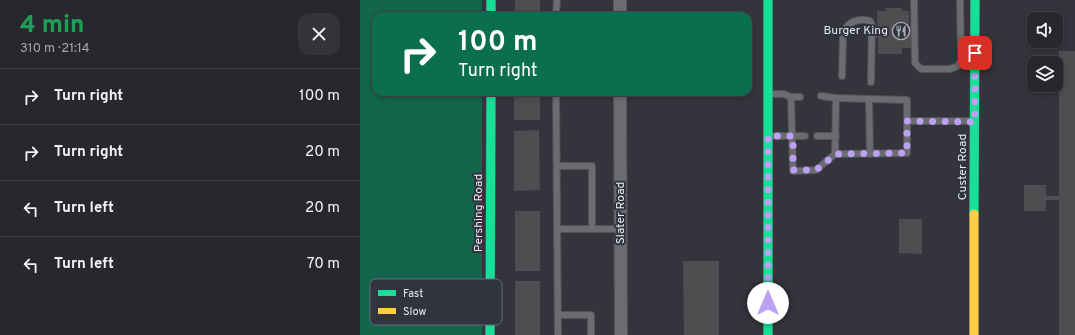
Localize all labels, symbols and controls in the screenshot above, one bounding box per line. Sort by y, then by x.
text: 4 min [20,11,84,41]
map controls [1027,12,1063,92]
button: sound [1027,12,1063,48]
button: close [298,13,340,55]
restaurant icon: Burger King [891,21,911,41]
place label: Burger King [823,23,888,39]
text: 100 m [458,25,538,61]
icon: right [392,28,444,80]
pin [958,36,992,70]
text: 310 m · 21:14 [20,41,90,57]
icon: arrive [964,42,986,64]
button: layers [1027,56,1063,92]
text: Turn right [458,60,538,83]
icon: right [20,86,42,108]
text: Turn right [54,87,123,106]
text: 100 m [299,87,340,106]
street label: Custer Road [955,134,971,200]
icon: right [20,142,42,164]
text: Turn right [54,143,123,162]
text: 20 m [305,143,340,162]
street label: Pershing Road [471,174,487,252]
street label: Slater Road [613,182,629,244]
icon: left [20,198,42,220]
text: Turn left [54,199,114,218]
text: 20 m [305,199,340,218]
icon: left [20,254,42,276]
text: Turn left [54,255,114,274]
text: 70 m [307,255,340,274]
legend [370,279,502,325]
position arrow [747,282,789,324]
text: Fast [403,287,423,301]
text: Slow [403,305,426,319]

